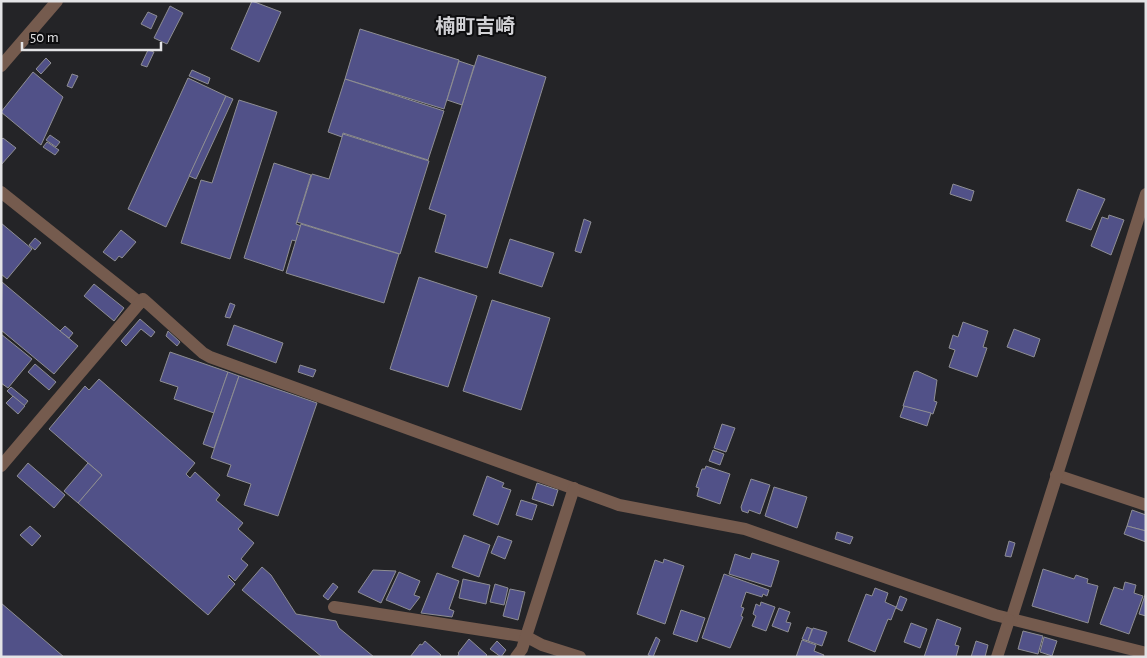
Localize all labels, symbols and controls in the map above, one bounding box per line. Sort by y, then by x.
district label: 楠町吉崎 [435,16,515,37]
scale bar [22,20,161,52]
text: 50 m [30,30,59,45]

